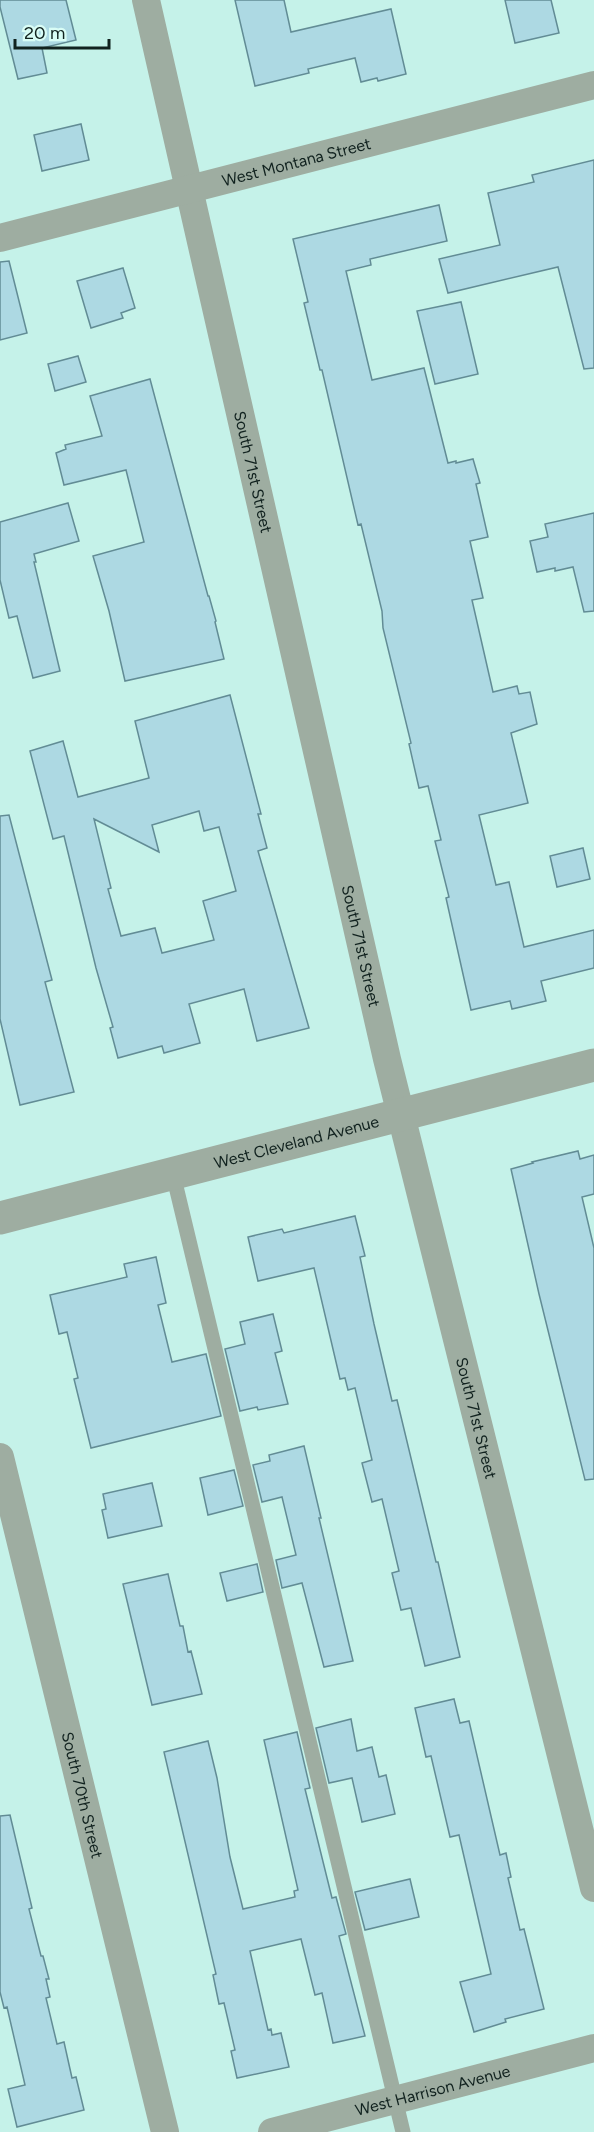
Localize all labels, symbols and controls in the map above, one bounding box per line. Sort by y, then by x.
scale bar [15,12,110,50]
text: 20 m [24,22,65,44]
street label: West Montana Street [220,133,373,190]
street label: South 71st Street [230,409,276,535]
street label: South 71st Street [338,883,384,1009]
street label: West Cleveland Avenue [212,1111,381,1172]
street label: South 71st Street [452,1355,501,1481]
street label: South 70th Street [58,1730,107,1860]
street label: West Harrison Avenue [353,2061,512,2119]

